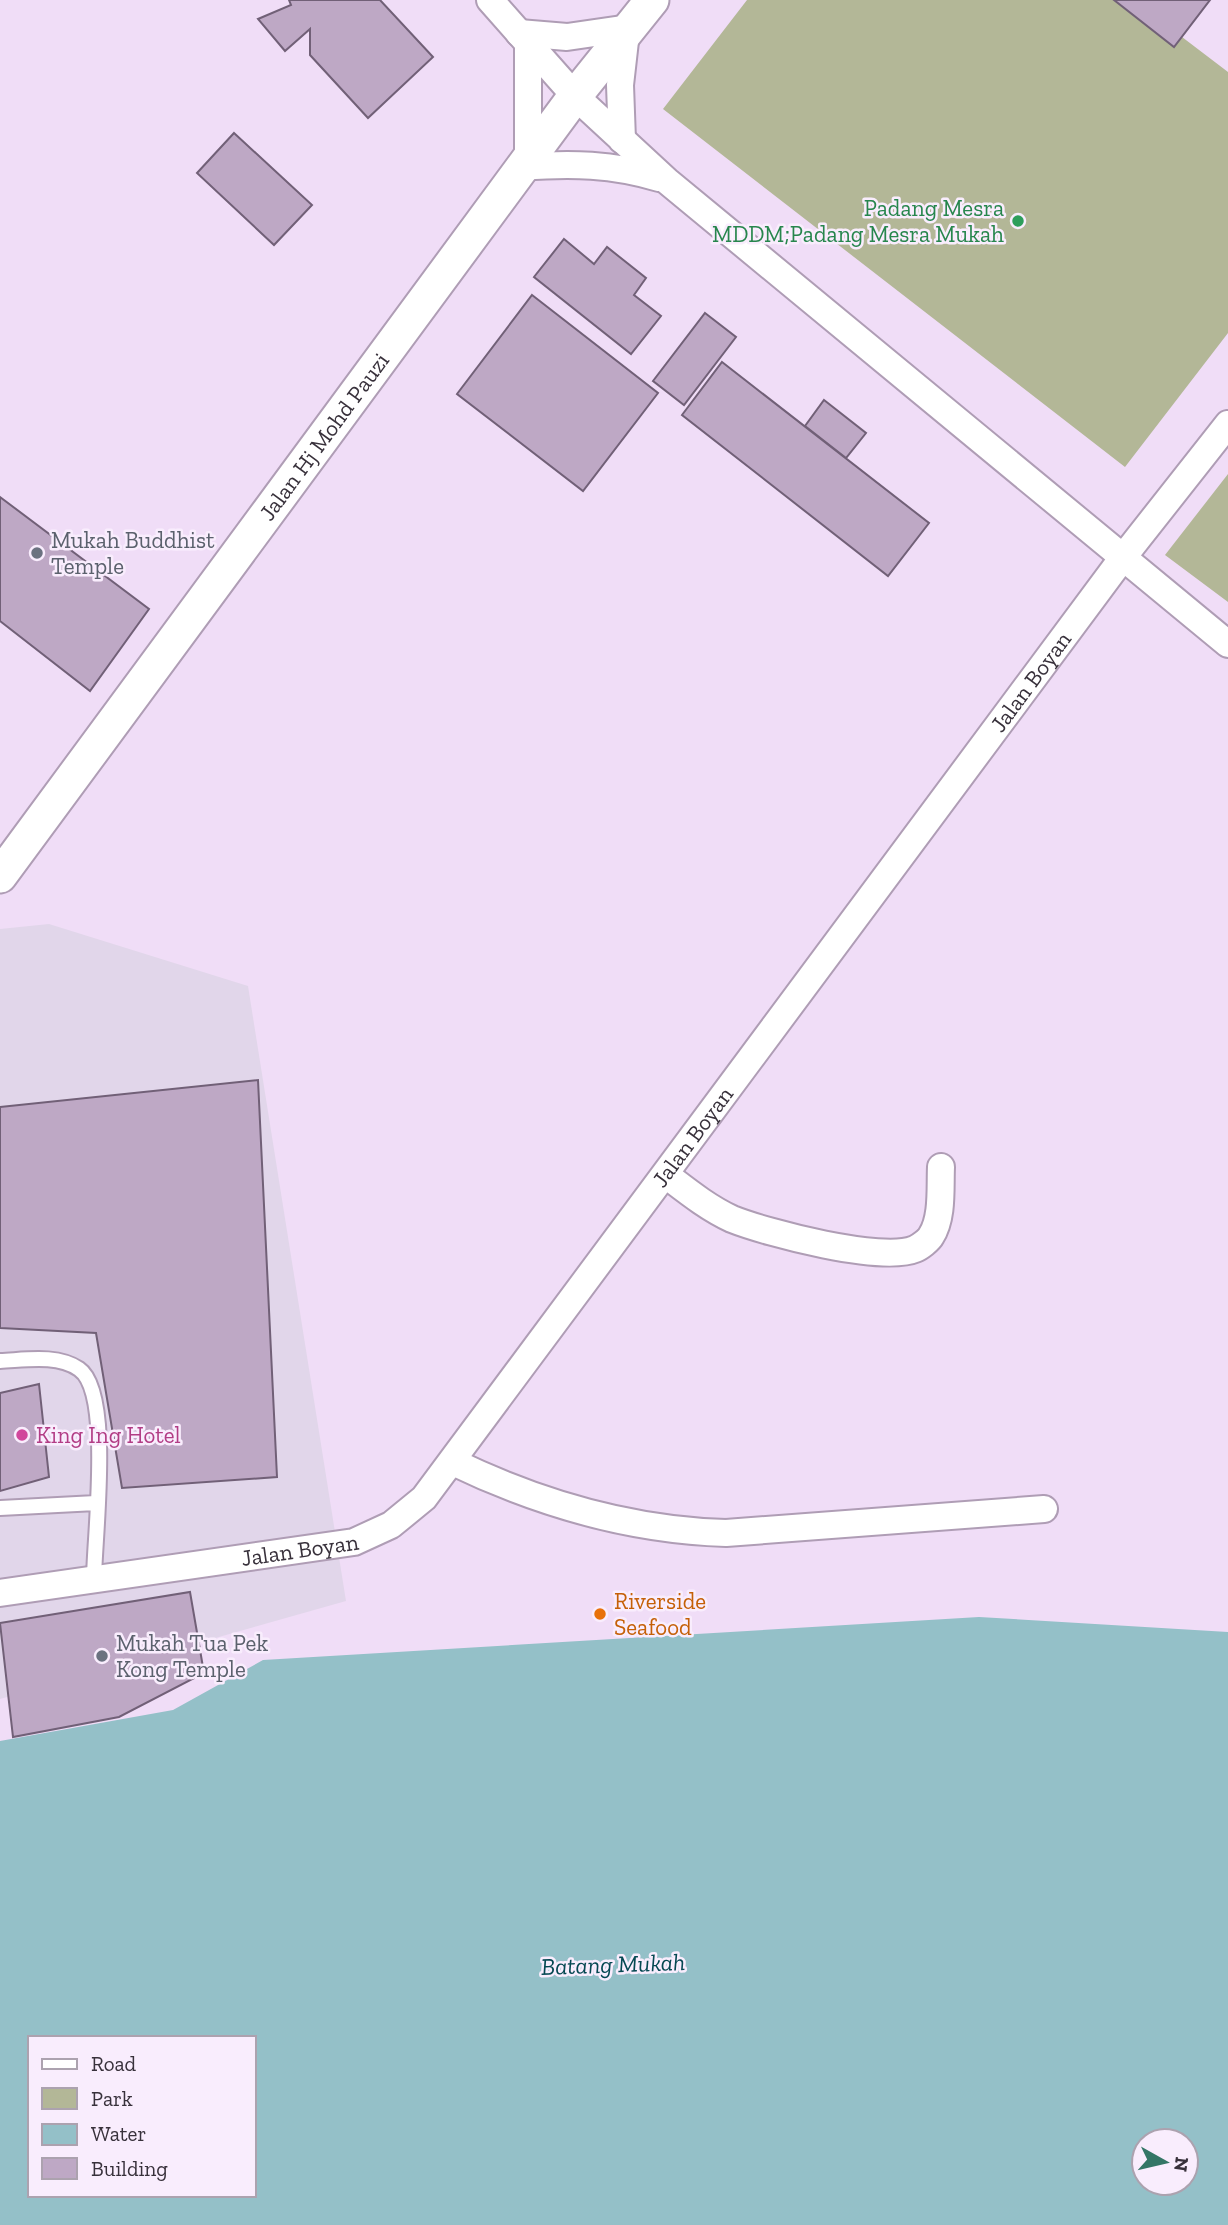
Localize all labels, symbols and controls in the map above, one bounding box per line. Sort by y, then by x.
place label: Padang Mesra MDDM;Padang Mesra Mukah [712,194,1004,248]
marker: Padang Mesra MDDM;Padang Mesra Mukah [1010,213,1026,229]
street label: Jalan Hj Mohd Pauzi [253,347,395,526]
place label: Mukah Buddhist Temple [51,526,215,580]
marker: Mukah Buddhist Temple [29,545,45,561]
street label: Jalan Boyan [984,626,1077,737]
street label: Jalan Boyan [646,1081,739,1193]
place label: King Ing Hotel [36,1421,181,1449]
marker: King Ing Hotel [14,1427,30,1443]
street label: Jalan Boyan [239,1528,360,1572]
place label: Riverside Seafood [614,1587,706,1641]
marker: Riverside Seafood [592,1606,608,1622]
place label: Mukah Tua Pek Kong Temple [116,1629,268,1683]
marker: Mukah Tua Pek Kong Temple [94,1648,110,1664]
water label: Batang Mukah [541,1947,685,1981]
legend [28,2036,256,2197]
text: Road [91,2051,137,2076]
text: Park [91,2086,133,2111]
text: Water [91,2121,146,2146]
north arrow [1130,2127,1200,2197]
text: Building [91,2156,168,2181]
text: N [1169,2156,1194,2173]

